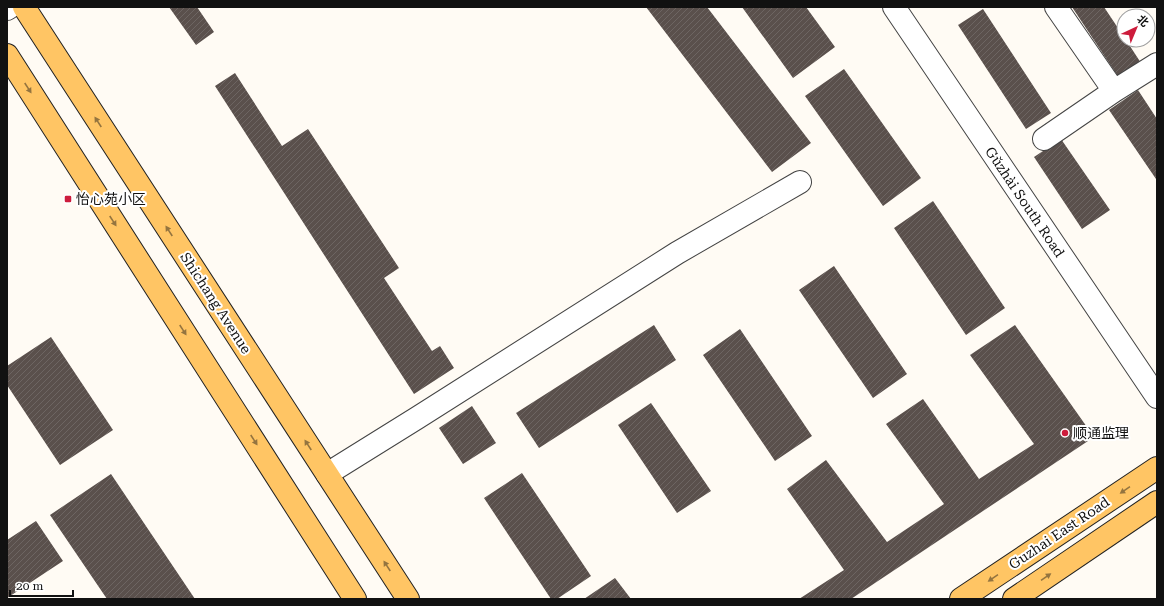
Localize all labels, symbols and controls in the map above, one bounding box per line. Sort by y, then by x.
north arrow [1116,8,1156,48]
text: 北 [1134,13,1151,30]
one-way arrow [24,83,32,93]
one-way arrow [94,117,102,127]
street label: Gǔzhài South Road [982,144,1068,260]
place label: 怡心苑小区 [76,191,146,207]
marker: 怡心苑小区 [63,194,73,204]
one-way arrow [109,216,117,226]
one-way arrow [165,226,173,236]
street label: Shichang Avenue [177,249,255,357]
one-way arrow [180,324,187,336]
place label: 顺通监理 [1073,425,1129,441]
marker: 顺通监理 [1060,428,1070,438]
one-way arrow [250,434,257,446]
one-way arrow [305,440,312,451]
one-way arrow [1119,486,1130,493]
street label: Guzhai East Road [1006,493,1112,573]
one-way arrow [383,561,391,571]
scale bar [10,572,73,598]
one-way arrow [1041,573,1051,581]
one-way arrow [988,574,999,581]
text: 20 m [16,579,43,593]

